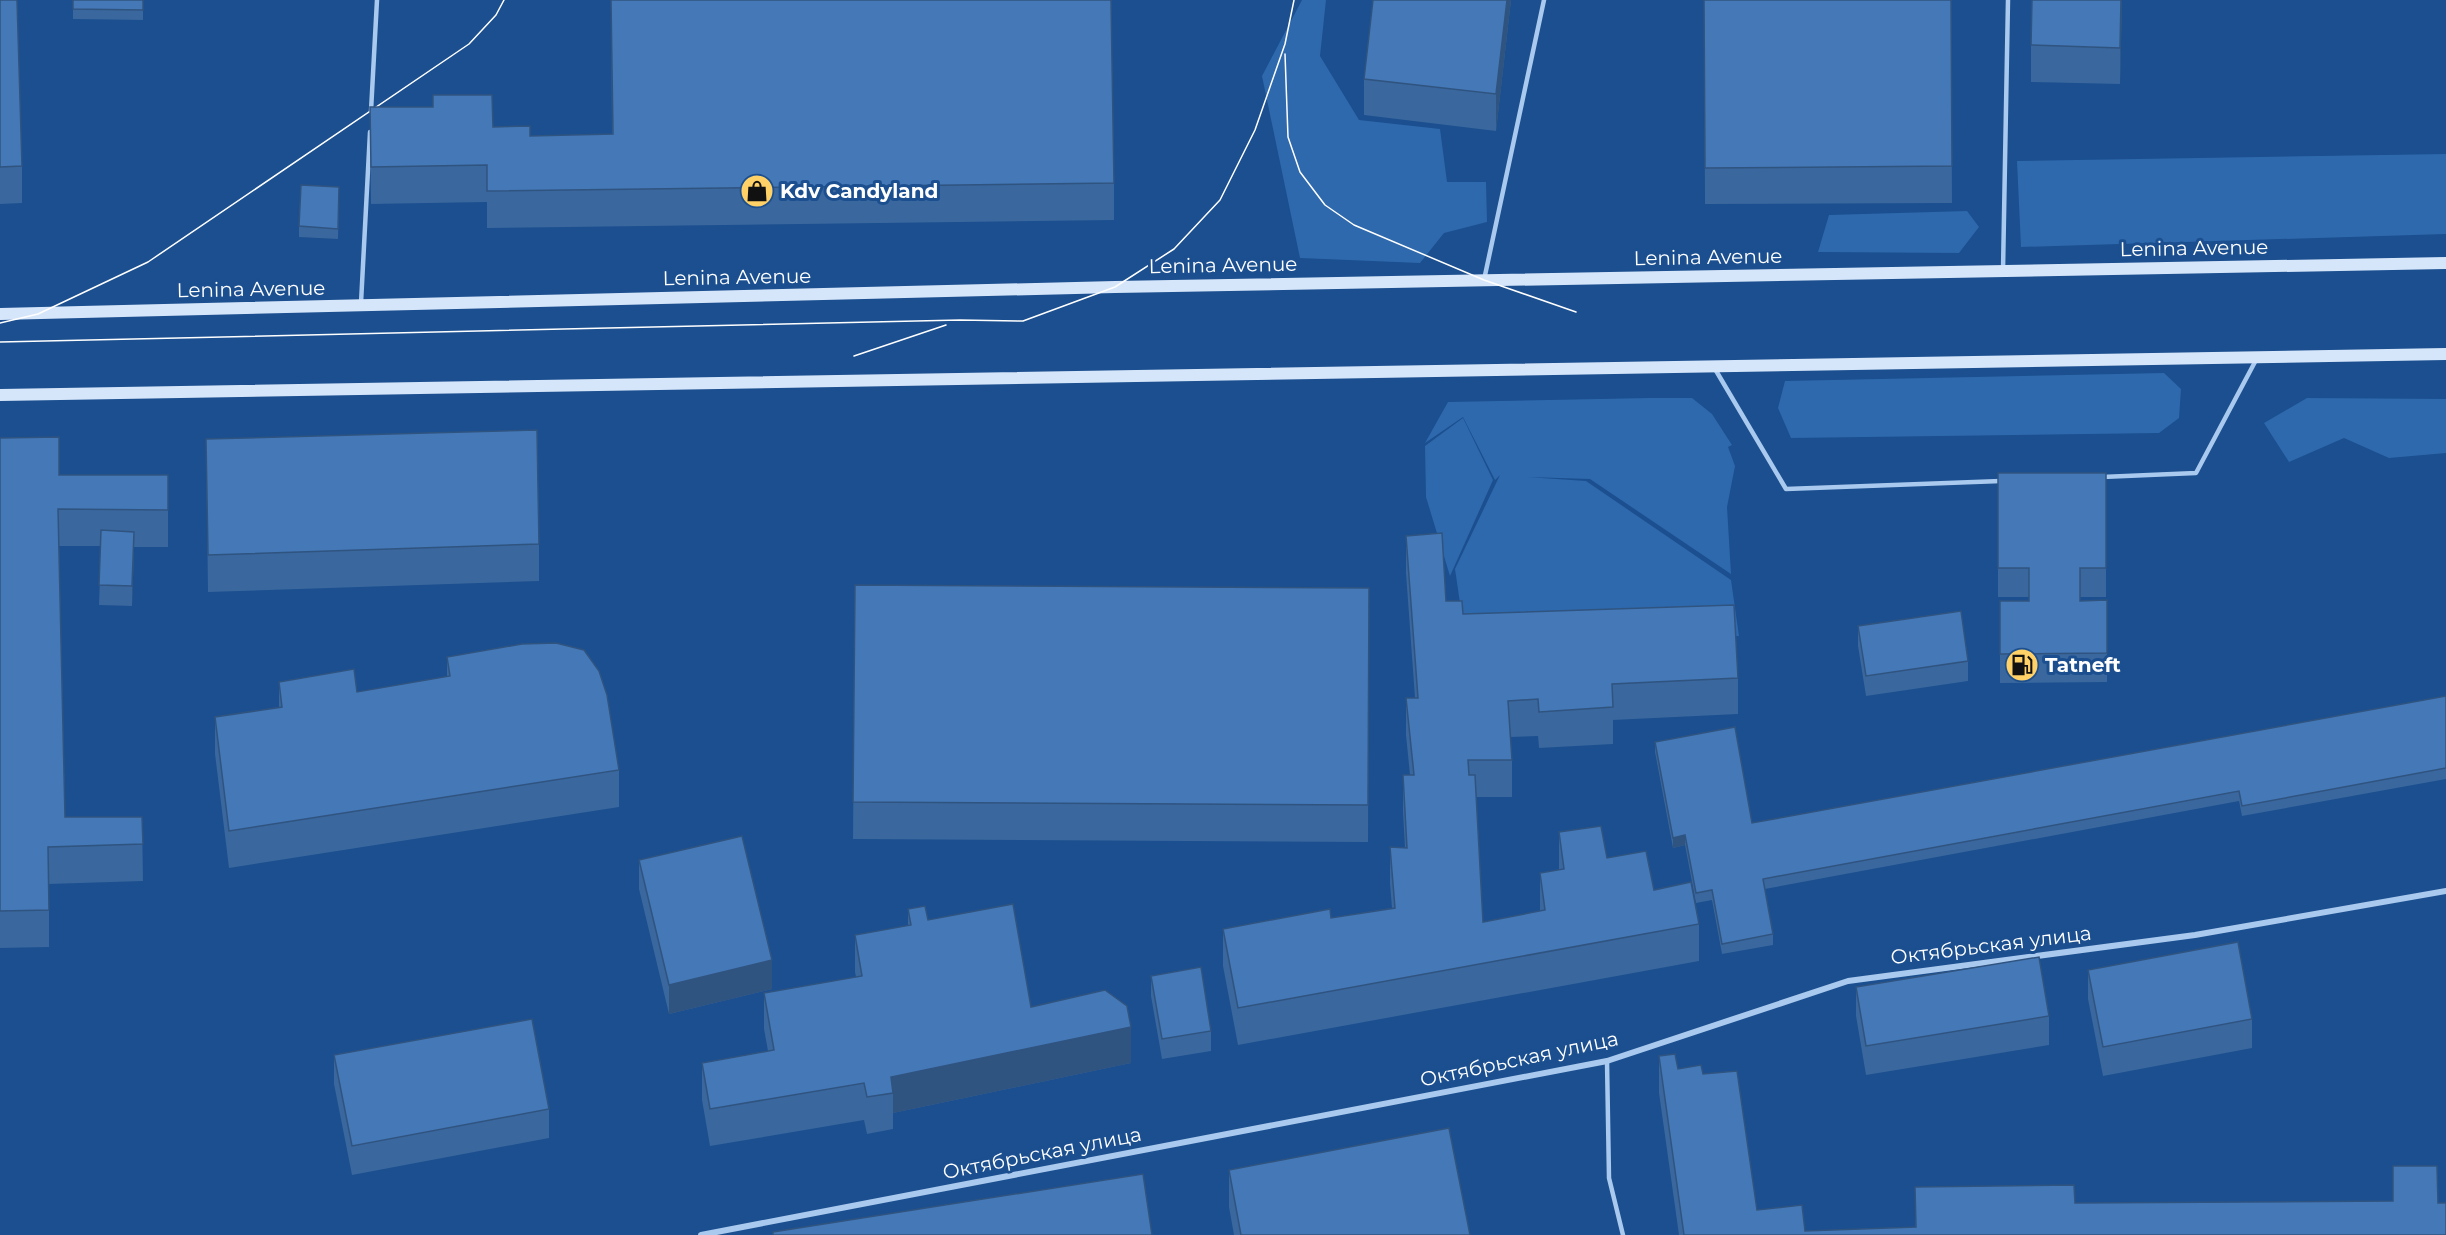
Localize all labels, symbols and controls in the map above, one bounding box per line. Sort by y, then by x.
shop icon: Kdv Candyland [739,173,775,209]
place label: Kdv Candyland [780,179,938,203]
street label: Lenina Avenue [2119,235,2269,261]
street label: Lenina Avenue [1633,244,1783,270]
street label: Lenina Avenue [1148,252,1298,278]
street label: Lenina Avenue [662,264,812,290]
street label: Lenina Avenue [176,276,326,302]
fuel station icon: Tatneft [2004,647,2040,683]
place label: Tatneft [2045,653,2121,677]
street label: Октябрьская улица [1889,921,2093,969]
street label: Октябрьская улица [1418,1026,1620,1092]
street label: Октябрьская улица [941,1122,1143,1184]

